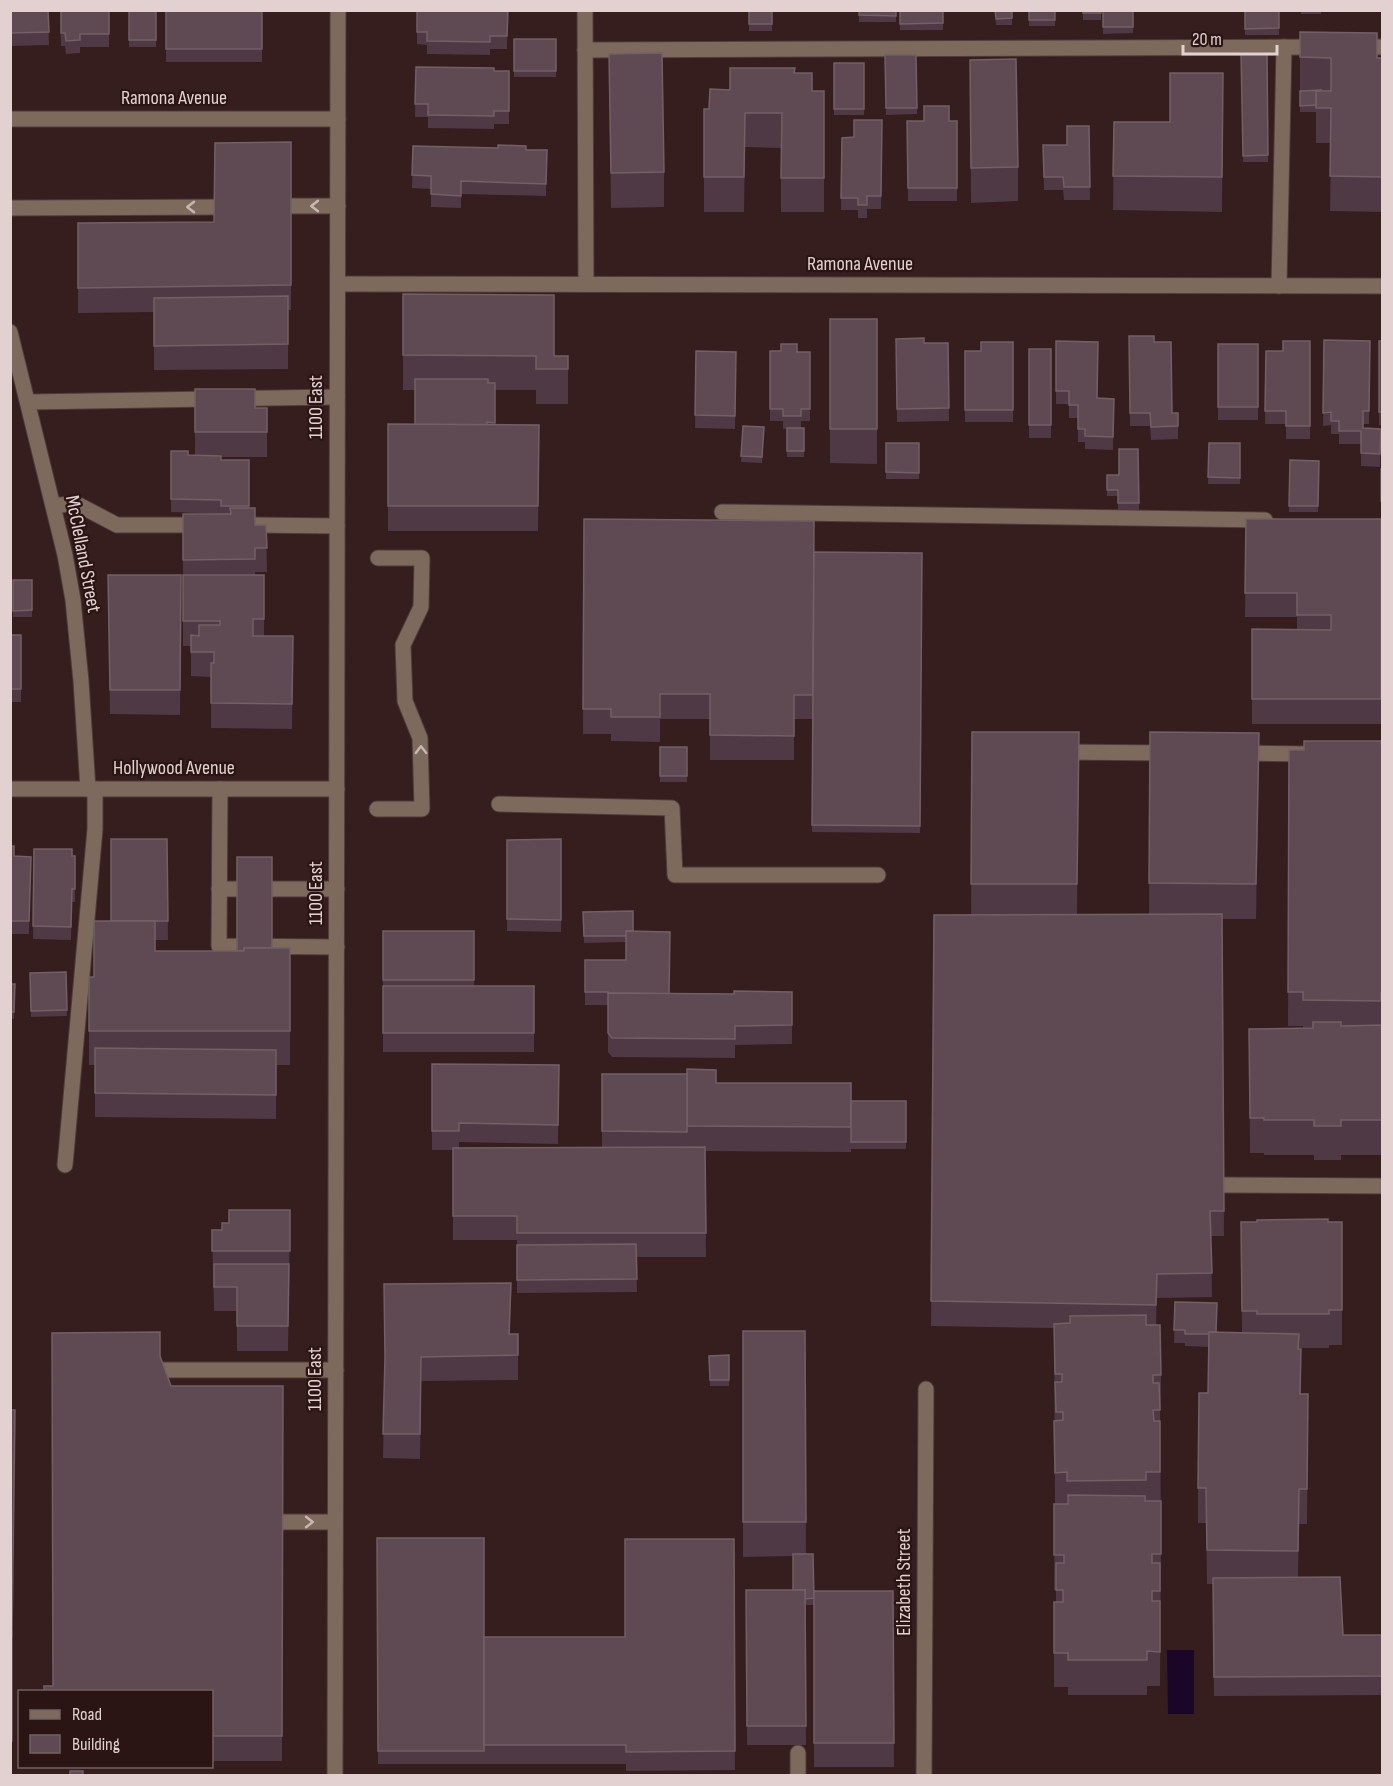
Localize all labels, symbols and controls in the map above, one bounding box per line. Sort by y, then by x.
scale bar [1183,18,1278,56]
text: 20 m [1192,29,1222,50]
street label: Ramona Avenue [121,86,227,110]
one-way arrow [310,200,319,212]
one-way arrow [187,201,196,213]
street label: Ramona Avenue [807,252,913,276]
street label: 1100 East [304,375,328,439]
street label: McClelland Street [60,493,106,615]
one-way arrow [415,746,427,755]
street label: Hollywood Avenue [113,756,235,780]
street label: 1100 East [304,861,328,925]
street label: 1100 East [303,1347,327,1411]
one-way arrow [305,1516,314,1528]
street label: Elizabeth Street [892,1528,916,1636]
legend [18,1690,213,1768]
text: Road [72,1704,102,1725]
text: Building [72,1734,120,1755]

